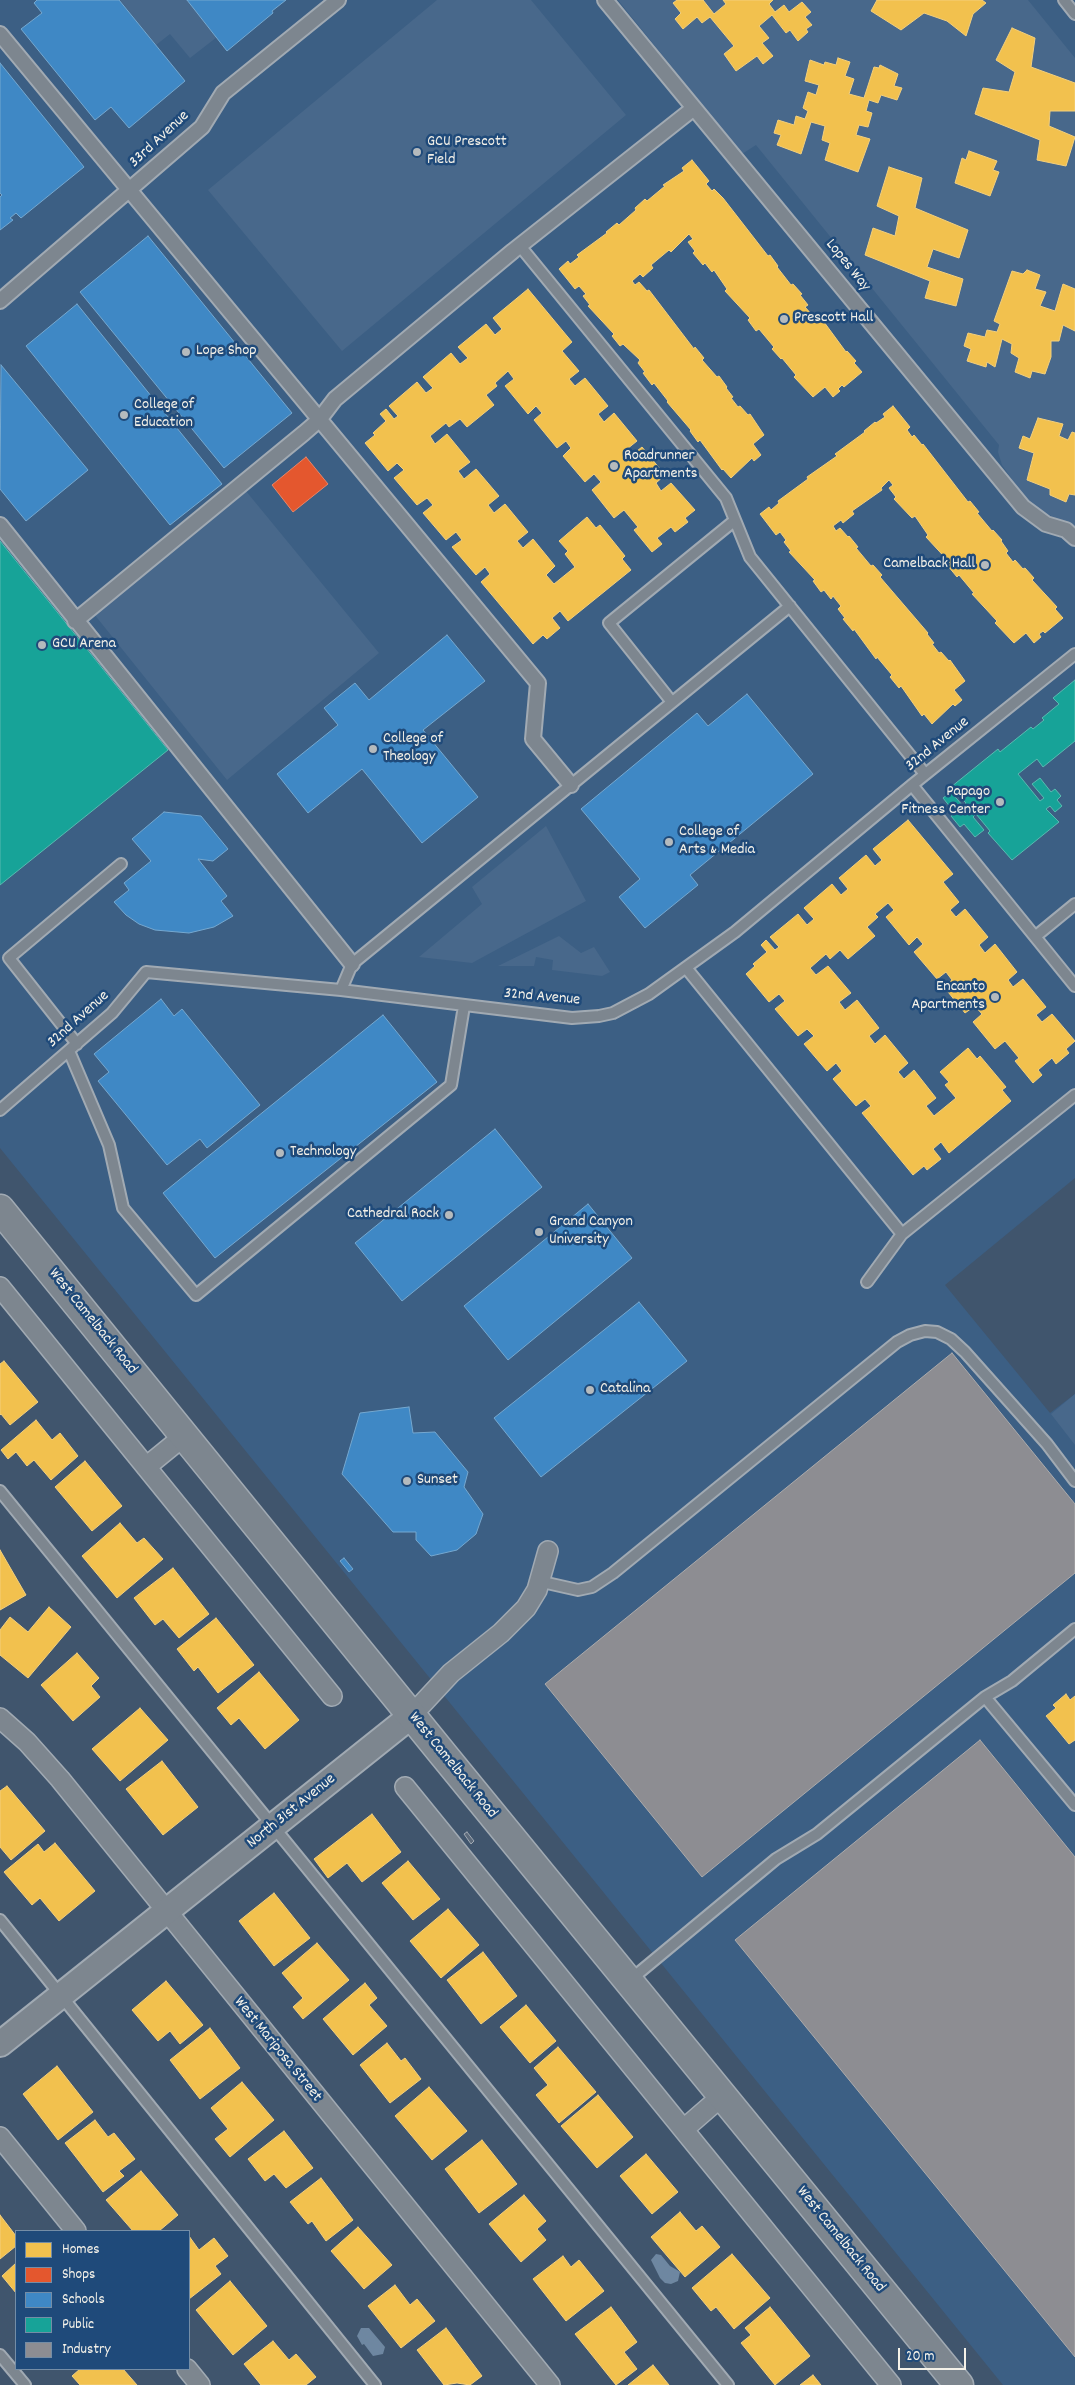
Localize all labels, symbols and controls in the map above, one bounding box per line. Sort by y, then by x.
street label: 33rd Avenue [126,107,194,173]
place label: GCU Prescott Field [427,133,507,171]
marker: GCU Prescott Field [411,146,423,158]
street label: Lopes Way [820,236,874,296]
place label: Prescott Hall [794,309,873,329]
marker: Prescott Hall [778,313,790,325]
place label: Lope Shop [196,342,257,362]
marker: Lope Shop [180,346,192,358]
place label: College of Education [134,396,194,434]
marker: College of Education [118,409,130,421]
place label: Roadrunner Apartments [624,447,698,485]
marker: Roadrunner Apartments [608,460,620,472]
place label: Camelback Hall [883,555,975,575]
marker: Camelback Hall [979,559,991,571]
place label: GCU Arena [52,635,116,655]
marker: GCU Arena [36,639,48,651]
street label: 32nd Avenue [902,713,974,777]
place label: College of Theology [383,730,443,768]
marker: College of Theology [367,743,379,755]
place label: Papago Fitness Center [901,783,990,821]
marker: Papago Fitness Center [994,796,1006,808]
place label: College of Arts & Media [679,823,755,861]
marker: College of Arts & Media [663,836,675,848]
place label: Encanto Apartments [911,978,985,1016]
street label: 32nd Avenue [503,985,581,1011]
street label: 32nd Avenue [44,987,114,1053]
marker: Encanto Apartments [989,991,1001,1003]
place label: Technology [290,1143,356,1163]
marker: Technology [274,1147,286,1159]
place label: Cathedral Rock [347,1205,439,1225]
marker: Cathedral Rock [443,1209,455,1221]
place label: Grand Canyon University [549,1213,633,1251]
marker: Grand Canyon University [533,1226,545,1238]
street label: West Camelback Road [43,1265,141,1379]
place label: Catalina [600,1380,650,1400]
marker: Catalina [584,1384,596,1396]
place label: Sunset [417,1471,458,1491]
marker: Sunset [401,1475,413,1487]
street label: West Camelback Road [403,1709,501,1823]
street label: North 31st Avenue [244,1770,340,1854]
street label: West Mariposa Street [229,1994,325,2106]
street label: West Camelback Road [791,2183,889,2297]
legend [15,2230,190,2370]
text: Homes [62,2239,100,2261]
text: Shops [62,2264,95,2286]
text: Schools [62,2289,105,2311]
text: Public [62,2314,94,2336]
scale bar [900,2338,968,2370]
text: Industry [62,2339,111,2361]
text: 20 m [906,2346,934,2368]

